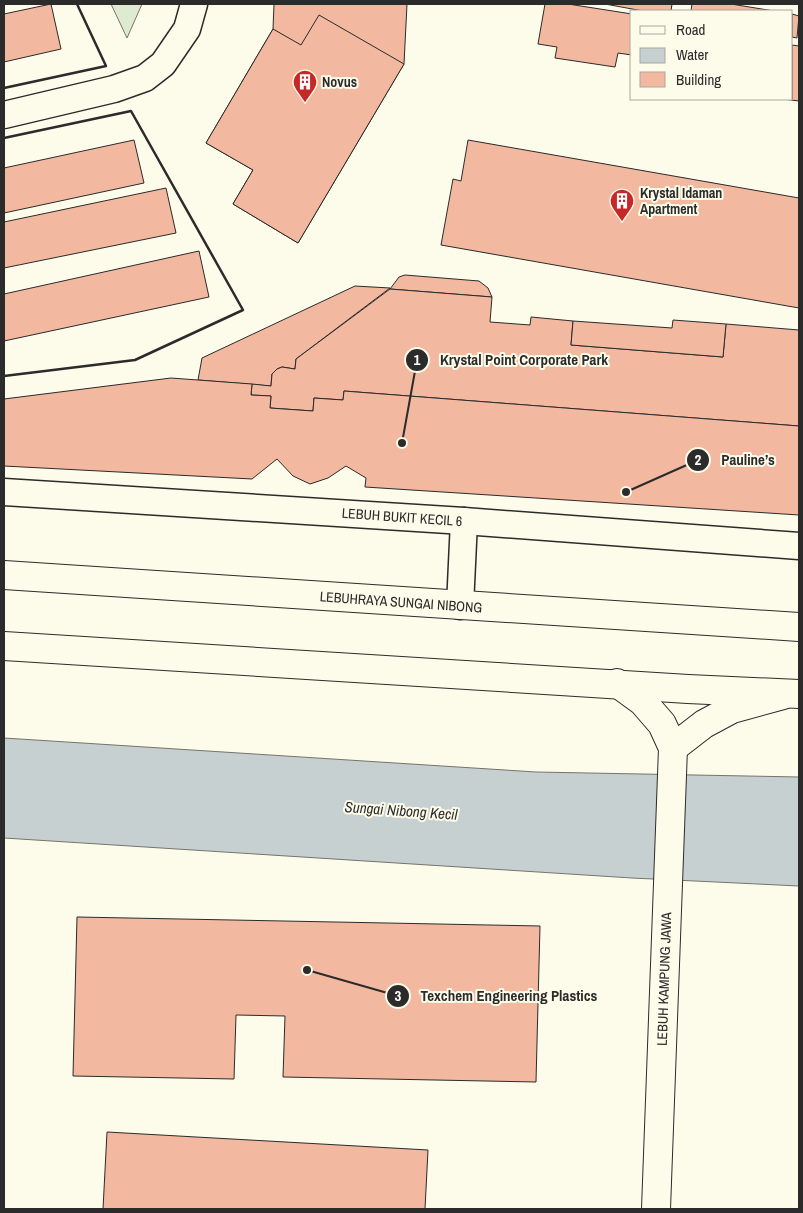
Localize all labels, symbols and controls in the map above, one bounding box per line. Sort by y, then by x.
legend [630,10,793,100]
text: Road [676,19,705,40]
text: Water [676,44,708,65]
building icon: Novus [292,69,318,103]
text: Building [676,69,721,90]
place label: Novus [322,73,357,91]
place label: Krystal Idaman Apartment [640,184,722,218]
building icon: Krystal Idaman Apartment [609,188,635,222]
callout: Krystal Point Corporate Park [404,345,618,375]
text: 1 [414,349,421,370]
text: Krystal Point Corporate Park [440,349,608,370]
callout: Pauline’s [686,445,785,475]
text: 2 [695,449,702,470]
text: Pauline’s [721,449,775,470]
street label: LEBUH BUKIT KECIL 6 [341,504,463,530]
street label: LEBUHRAYA SUNGAI NIBONG [319,587,483,617]
water label: Sungai Nibong Kecil [344,796,458,825]
street label: LEBUH KAMPUNG JAWA [653,912,675,1046]
callout: Texchem Engineering Plastics [385,981,607,1011]
text: 3 [395,985,402,1006]
text: Texchem Engineering Plastics [421,985,598,1006]

